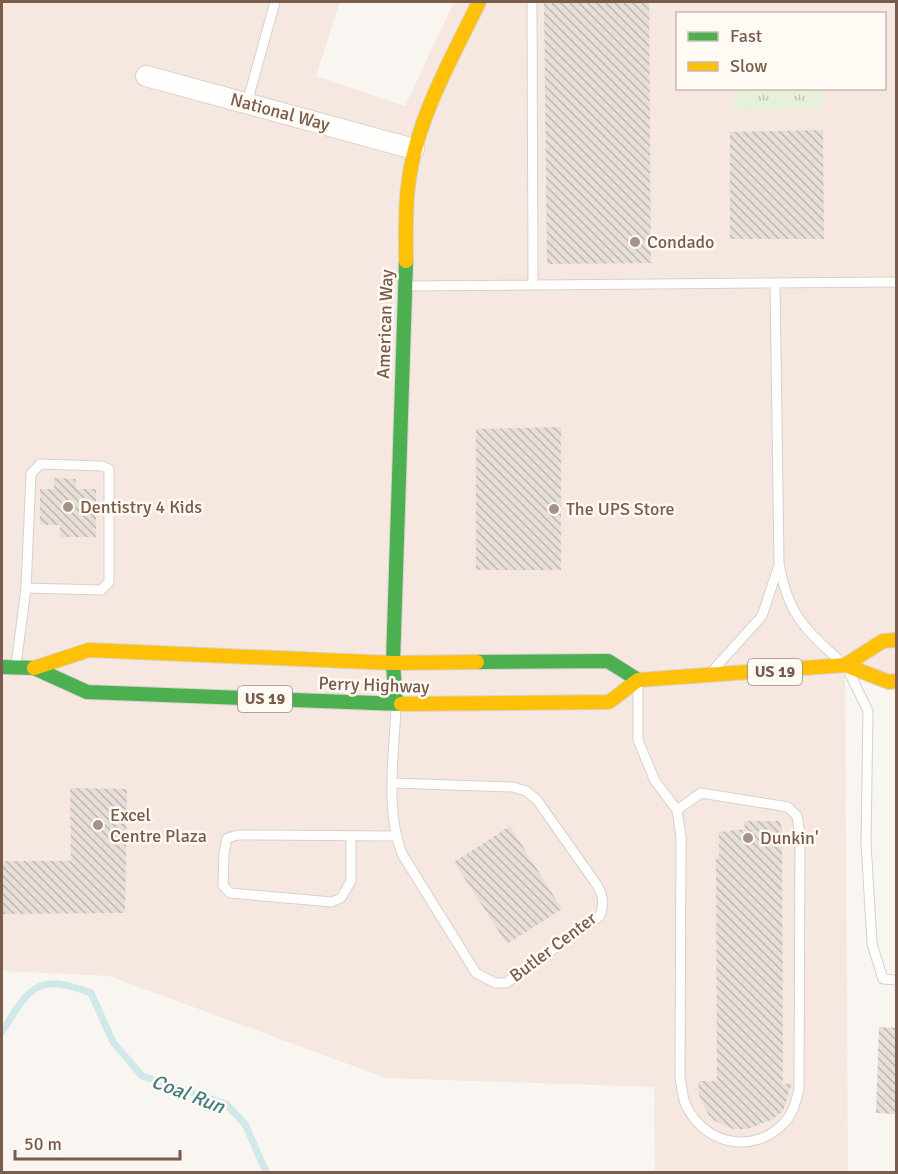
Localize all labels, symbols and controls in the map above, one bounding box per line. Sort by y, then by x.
legend [676,12,886,90]
text: Fast [730,25,762,47]
text: Slow [730,55,767,77]
street label: National Way [228,88,333,136]
place label: Condado [647,231,714,253]
marker: Condado [628,235,642,249]
street label: American Way [372,268,398,379]
place label: Dentistry 4 Kids [80,496,202,518]
place label: The UPS Store [566,498,675,520]
marker: Dentistry 4 Kids [61,500,75,514]
marker: The UPS Store [547,502,561,516]
road number: US 19 [748,659,802,685]
street label: Perry Highway [318,672,430,698]
road number: US 19 [238,686,292,712]
place label: Excel Centre Plaza [110,804,207,847]
marker: Excel Centre Plaza [91,818,105,832]
place label: Dunkin' [760,827,819,849]
marker: Dunkin' [741,831,755,845]
street label: Butler Center [505,907,601,987]
water label: Coal Run [148,1069,229,1120]
scale bar [15,1123,180,1161]
text: 50 m [24,1133,62,1155]

